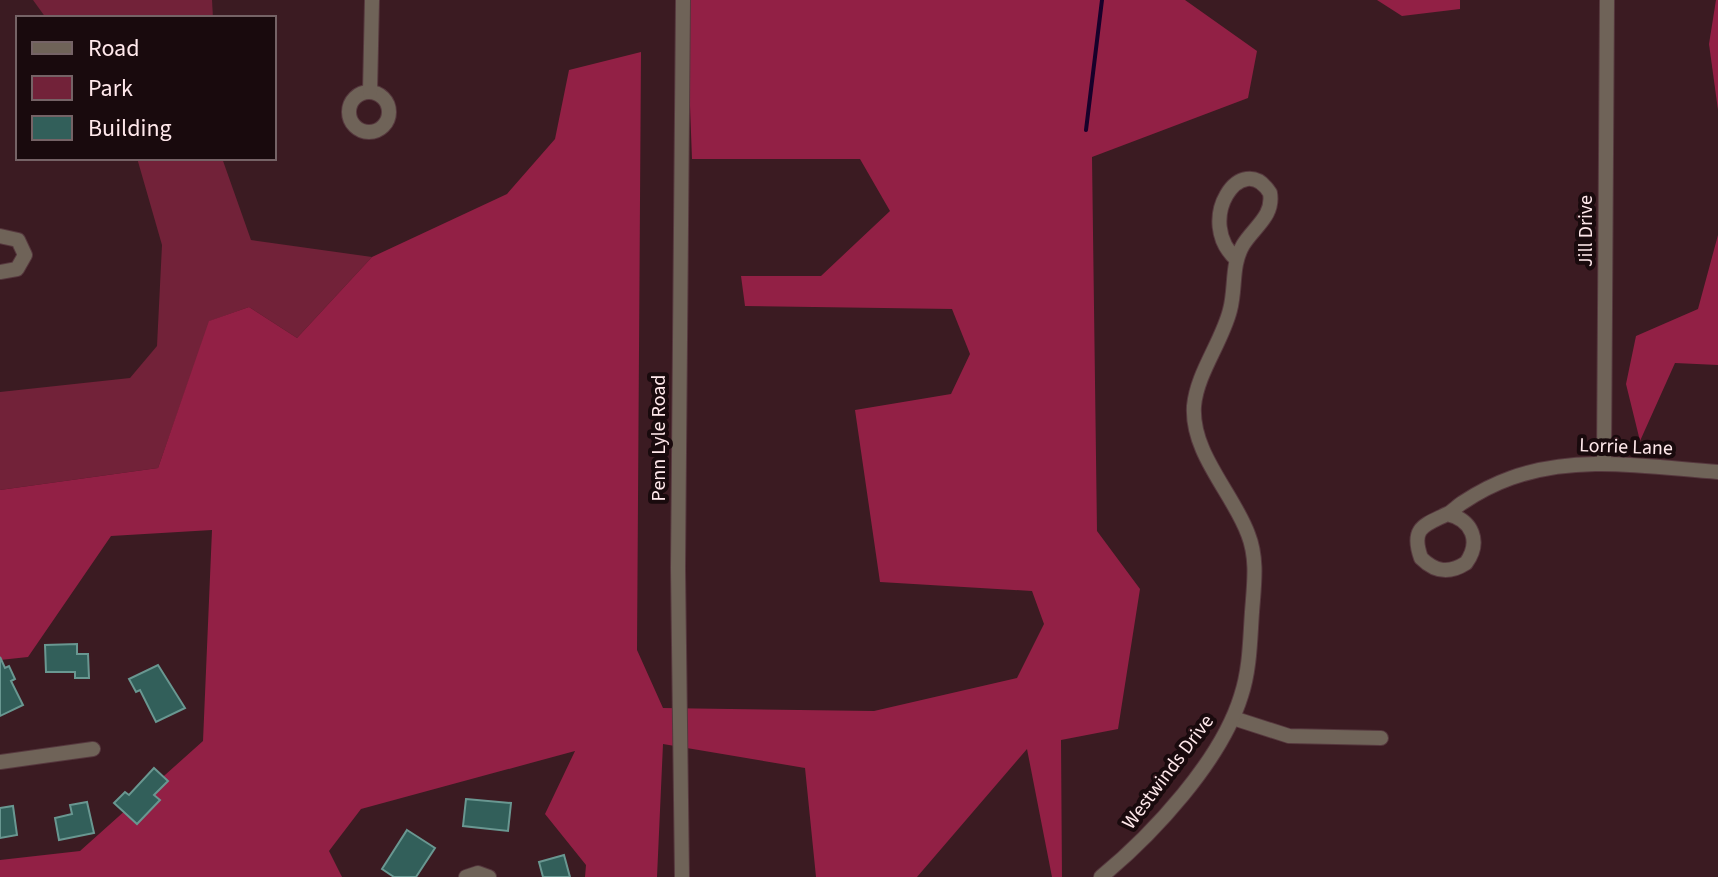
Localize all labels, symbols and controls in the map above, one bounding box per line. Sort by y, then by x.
legend [16,16,276,160]
text: Road [88,31,140,66]
text: Park [88,71,133,106]
text: Building [88,111,172,146]
street label: Jill Drive [1572,195,1600,267]
street label: Penn Lyle Road [645,375,673,501]
street label: Lorrie Lane [1579,431,1673,463]
street label: Westwinds Drive [1115,709,1221,835]

